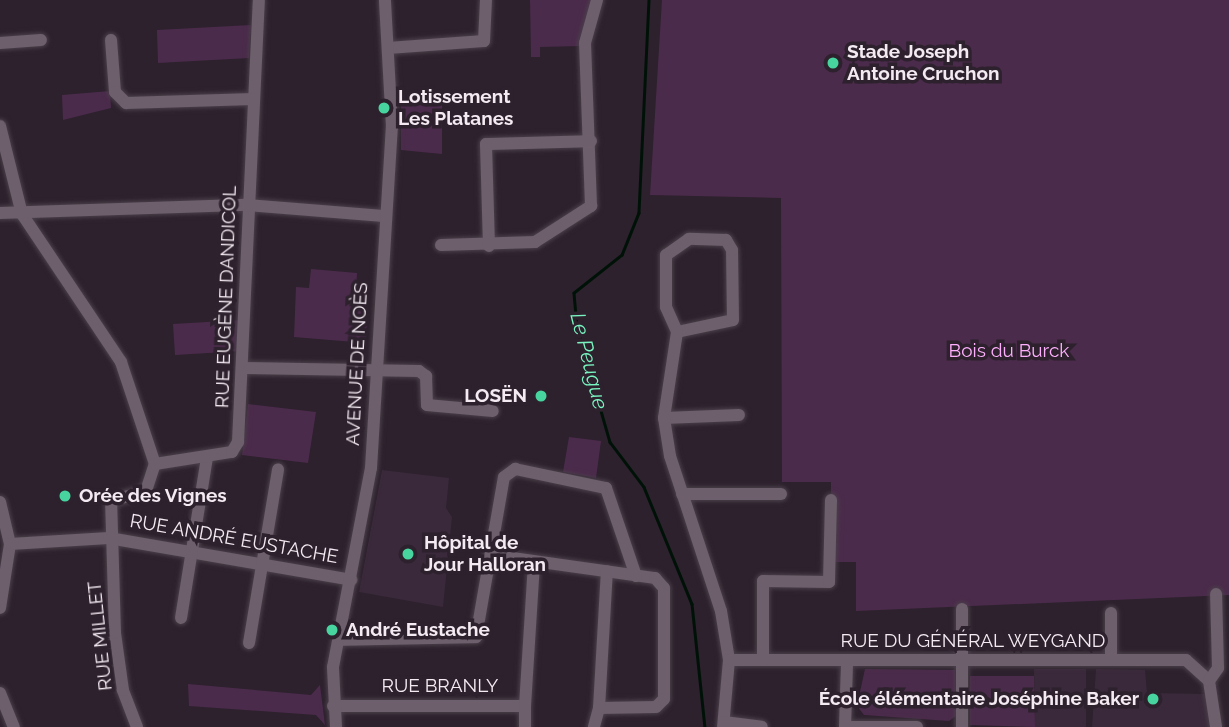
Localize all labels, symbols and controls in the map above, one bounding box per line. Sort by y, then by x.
place label: Stade Joseph Antoine Cruchon [847,41,999,85]
marker: Stade Joseph Antoine Cruchon [825,55,841,71]
place label: Lotissement Les Platanes [398,86,513,130]
marker: Lotissement Les Platanes [376,100,392,116]
street label: RUE EUGÈNE DANDICOL [211,185,241,409]
street label: AVENUE DE NOÈS [341,282,373,446]
water label: Le Peugue [565,310,613,412]
park label: Bois du Burck [949,340,1069,362]
place label: LOSËN [464,385,527,407]
marker: LOSËN [533,388,549,404]
place label: Orée des Vignes [79,485,227,507]
marker: Orée des Vignes [57,488,73,504]
street label: RUE ANDRÉ EUSTACHE [128,509,340,569]
place label: Hôpital de Jour Halloran [424,532,547,576]
marker: Hôpital de Jour Halloran [398,544,418,564]
street label: RUE MILLET [83,580,117,692]
place label: André Eustache [346,619,490,641]
marker: André Eustache [324,622,340,638]
street label: RUE DU GÉNÉRAL WEYGAND [840,630,1106,652]
street label: RUE BRANLY [382,675,498,697]
place label: École élémentaire Joséphine Baker [818,688,1139,710]
marker: École élémentaire Joséphine Baker [1145,691,1161,707]

